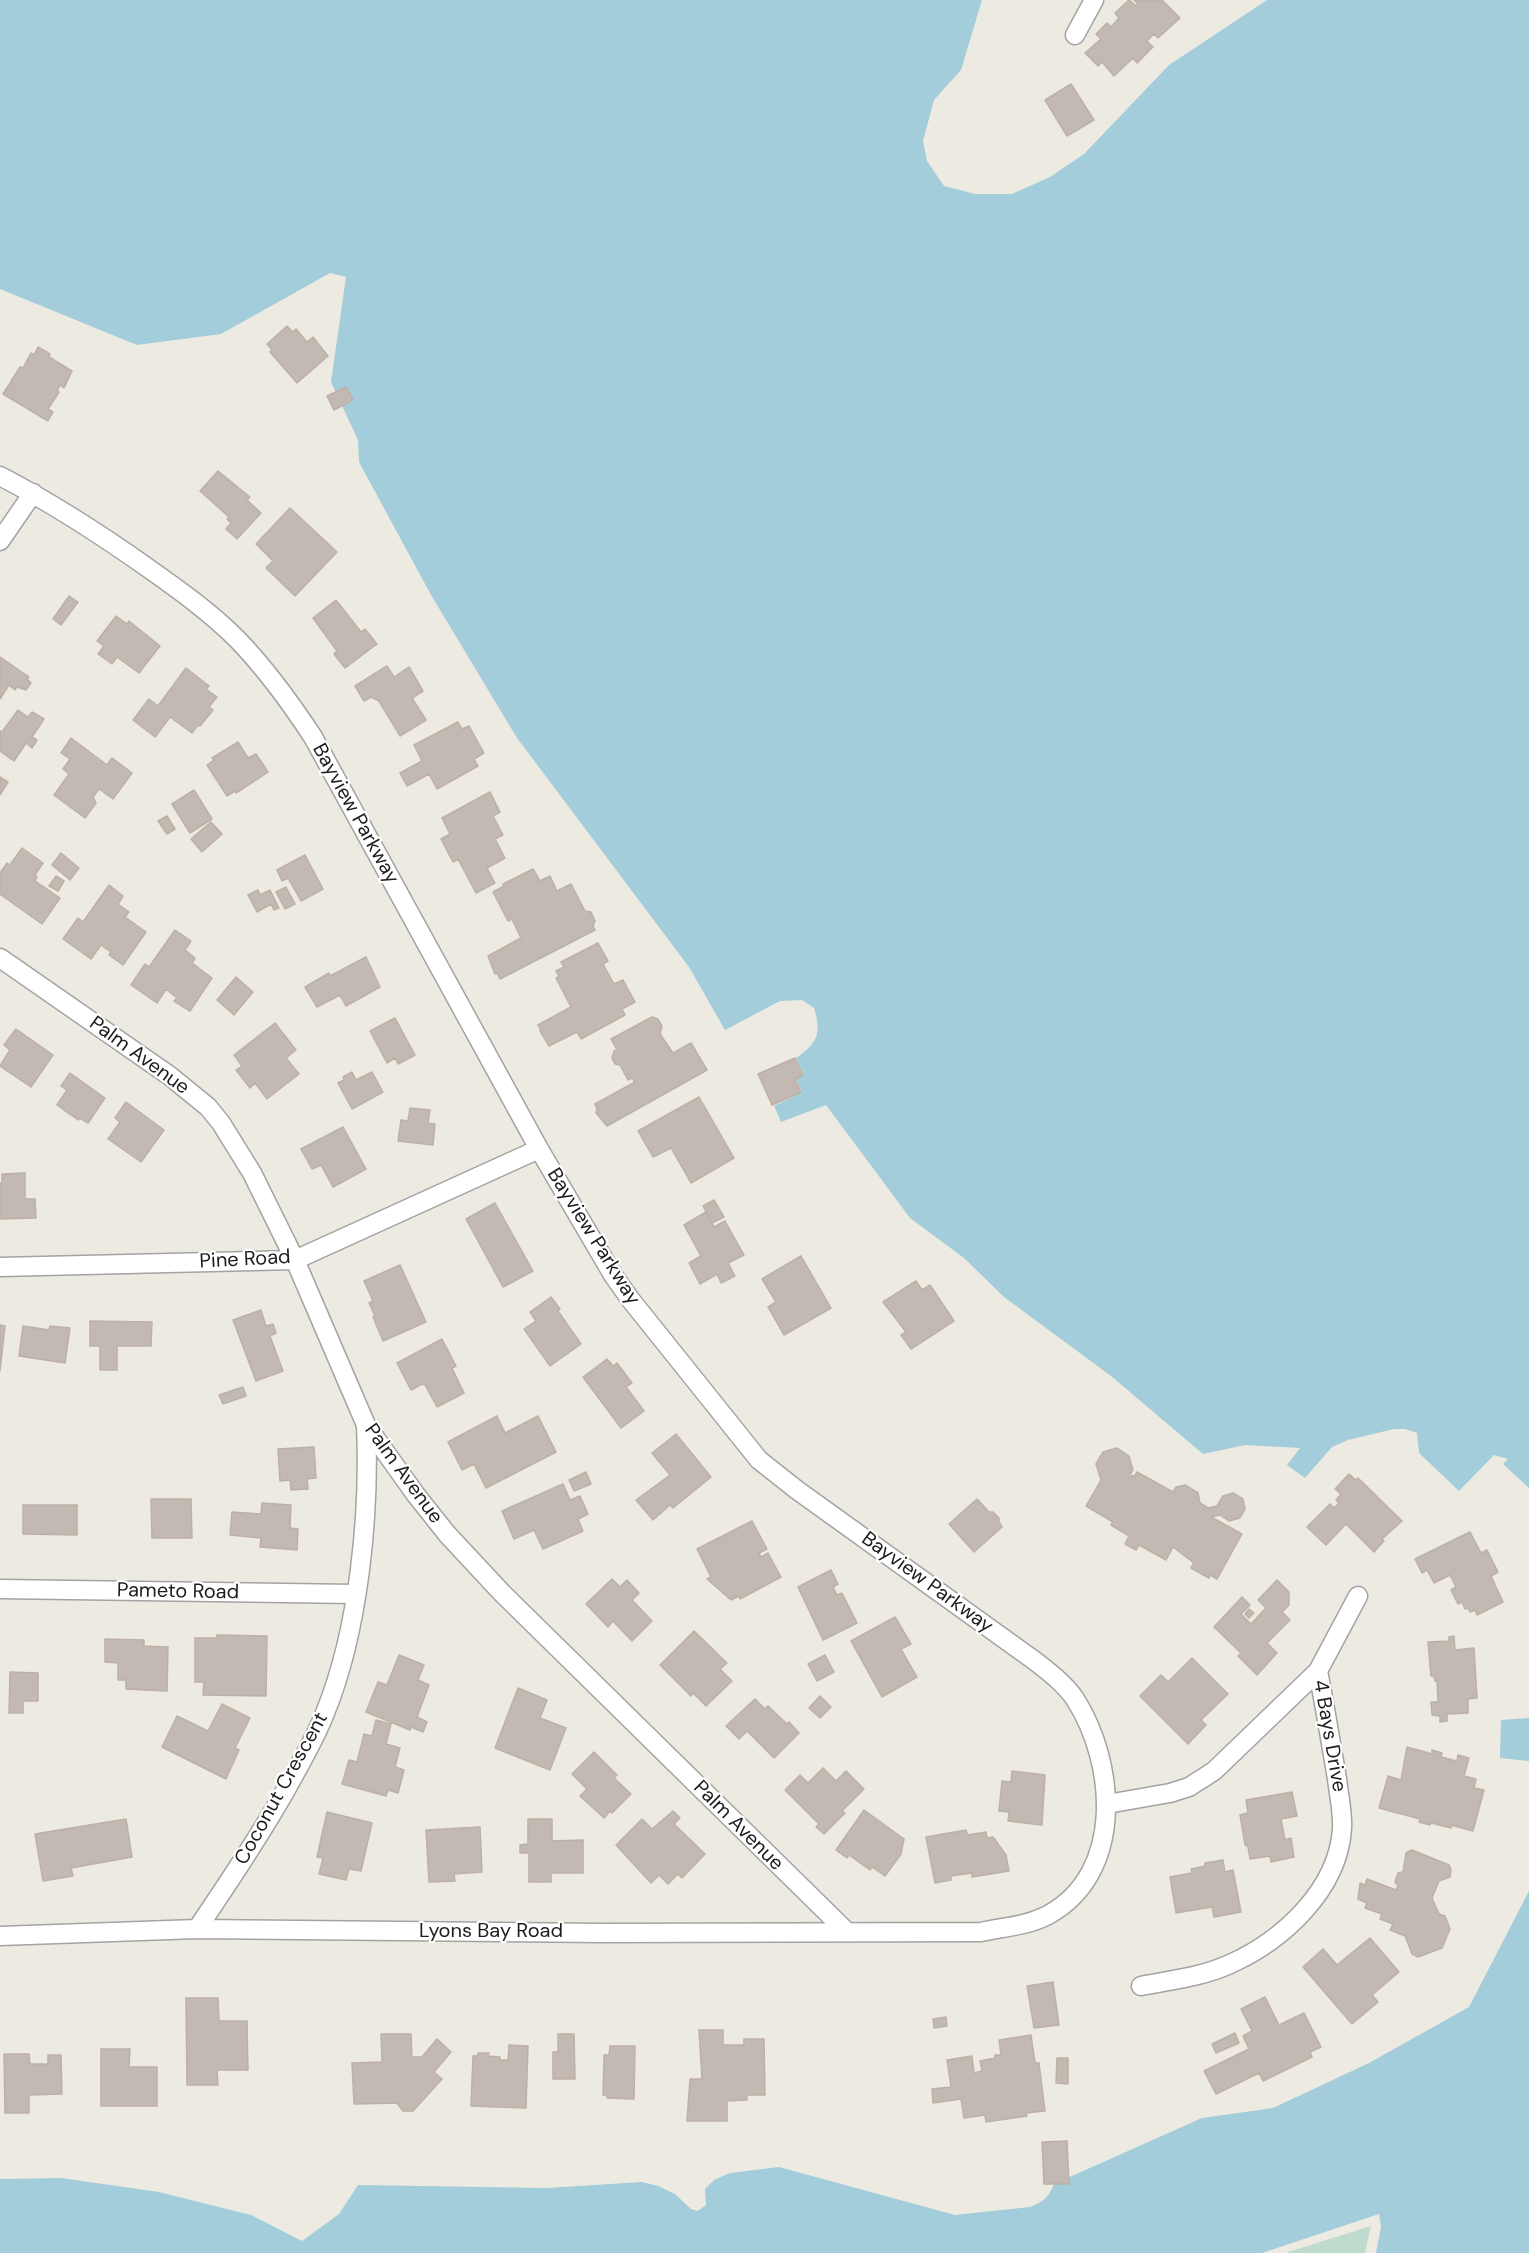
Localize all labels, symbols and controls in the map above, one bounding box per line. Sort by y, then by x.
street label: Bayview Parkway [307,740,403,888]
street label: Palm Avenue [84,1012,194,1100]
street label: Bayview Parkway [541,1164,645,1310]
street label: Pine Road [199,1246,291,1274]
street label: Palm Avenue [359,1419,447,1529]
street label: Bayview Parkway [857,1527,997,1639]
street label: Pameto Road [117,1579,239,1605]
street label: 4 Bays Drive [1307,1678,1351,1794]
street label: Coconut Crescent [230,1709,334,1869]
street label: Palm Avenue [688,1776,788,1876]
street label: Lyons Bay Road [419,1920,563,1944]

